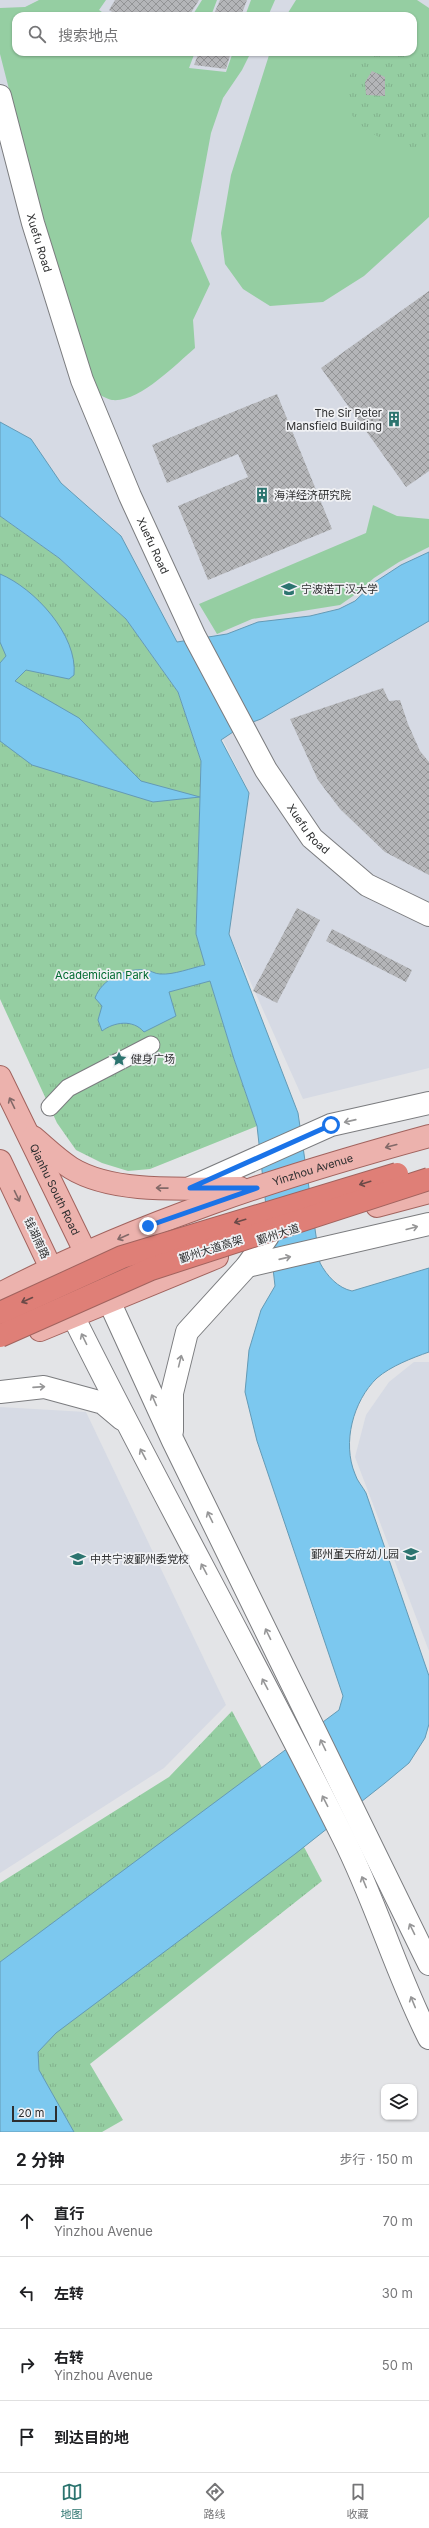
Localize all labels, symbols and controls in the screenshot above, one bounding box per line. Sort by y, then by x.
search box [12,12,417,56]
icon: search [26,23,48,45]
text: 搜索地点 [58,26,118,45]
street label: Xuefu Road [24,212,55,274]
place label: The Sir Peter Mansfield Building [286,406,382,433]
building icon: The Sir Peter Mansfield Building [385,410,403,428]
building icon: 海洋经济研究院 [253,486,271,504]
place label: 海洋经济研究院 [274,488,351,502]
street label: Xuefu Road [134,515,172,576]
school or university icon: 宁波诺丁汉大学 [280,580,298,598]
place label: 宁波诺丁汉大学 [301,582,378,596]
street label: Xuefu Road [284,801,333,857]
park label: Academician Park [55,968,149,982]
place icon: 健身广场 [110,1050,128,1068]
place label: 健身广场 [131,1052,175,1066]
one-way arrow [8,1097,16,1109]
route start [322,1116,340,1134]
one-way arrow [344,1117,357,1125]
street label: Qianhu South Road [27,1141,83,1237]
one-way arrow [385,1143,398,1151]
street label: Yinzhou Avenue [271,1151,355,1189]
one-way arrow [359,1180,372,1187]
one-way arrow [156,1184,169,1192]
one-way arrow [14,1190,21,1202]
street label: 钱湖南路 [21,1215,53,1261]
route end [139,1217,157,1235]
one-way arrow [234,1218,247,1225]
street label: 鄞州大道 [255,1221,301,1247]
one-way arrow [405,1224,418,1231]
street label: 鄞州大道高架 [177,1232,245,1266]
one-way arrow [117,1234,129,1241]
one-way arrow [279,1253,292,1261]
one-way arrow [21,1297,33,1304]
one-way arrow [80,1333,87,1345]
one-way arrow [177,1354,184,1367]
one-way arrow [32,1384,45,1391]
one-way arrow [150,1394,157,1406]
one-way arrow [139,1449,146,1461]
one-way arrow [206,1511,213,1523]
school or university icon: 鄞州堇天府幼儿园 [402,1545,420,1563]
place label: 鄞州堇天府幼儿园 [311,1547,399,1561]
school or university icon: 中共宁波鄞州委党校 [69,1550,87,1568]
place label: 中共宁波鄞州委党校 [90,1552,189,1566]
one-way arrow [200,1563,207,1575]
one-way arrow [264,1628,271,1640]
one-way arrow [261,1678,269,1690]
one-way arrow [319,1739,326,1751]
one-way arrow [321,1795,328,1807]
one-way arrow [359,1877,367,1889]
one-way arrow [408,1923,415,1935]
one-way arrow [409,1997,417,2009]
map controls [381,2084,417,2120]
button: layers [381,2084,417,2120]
scale bar [12,2104,57,2123]
text: 20 m [18,2106,44,2120]
text: 2 分钟 [16,2150,65,2170]
text: 步行 · 150 m [340,2151,413,2167]
text: 直行 [54,2204,84,2223]
icon: ahead [16,2210,38,2232]
text: 70 m [383,2213,413,2229]
text: Yinzhou Avenue [54,2223,153,2239]
icon: left [16,2282,38,2304]
text: 左转 [54,2284,84,2303]
text: 30 m [382,2285,413,2301]
text: 右转 [54,2348,84,2367]
icon: right [16,2354,38,2376]
text: 50 m [382,2357,413,2373]
text: Yinzhou Avenue [54,2367,153,2383]
icon: arrive [16,2426,38,2448]
text: 到达目的地 [54,2428,129,2447]
tab: 地图 [61,2481,83,2521]
tab: 路线 [204,2481,226,2521]
tab: 收藏 [347,2481,369,2521]

